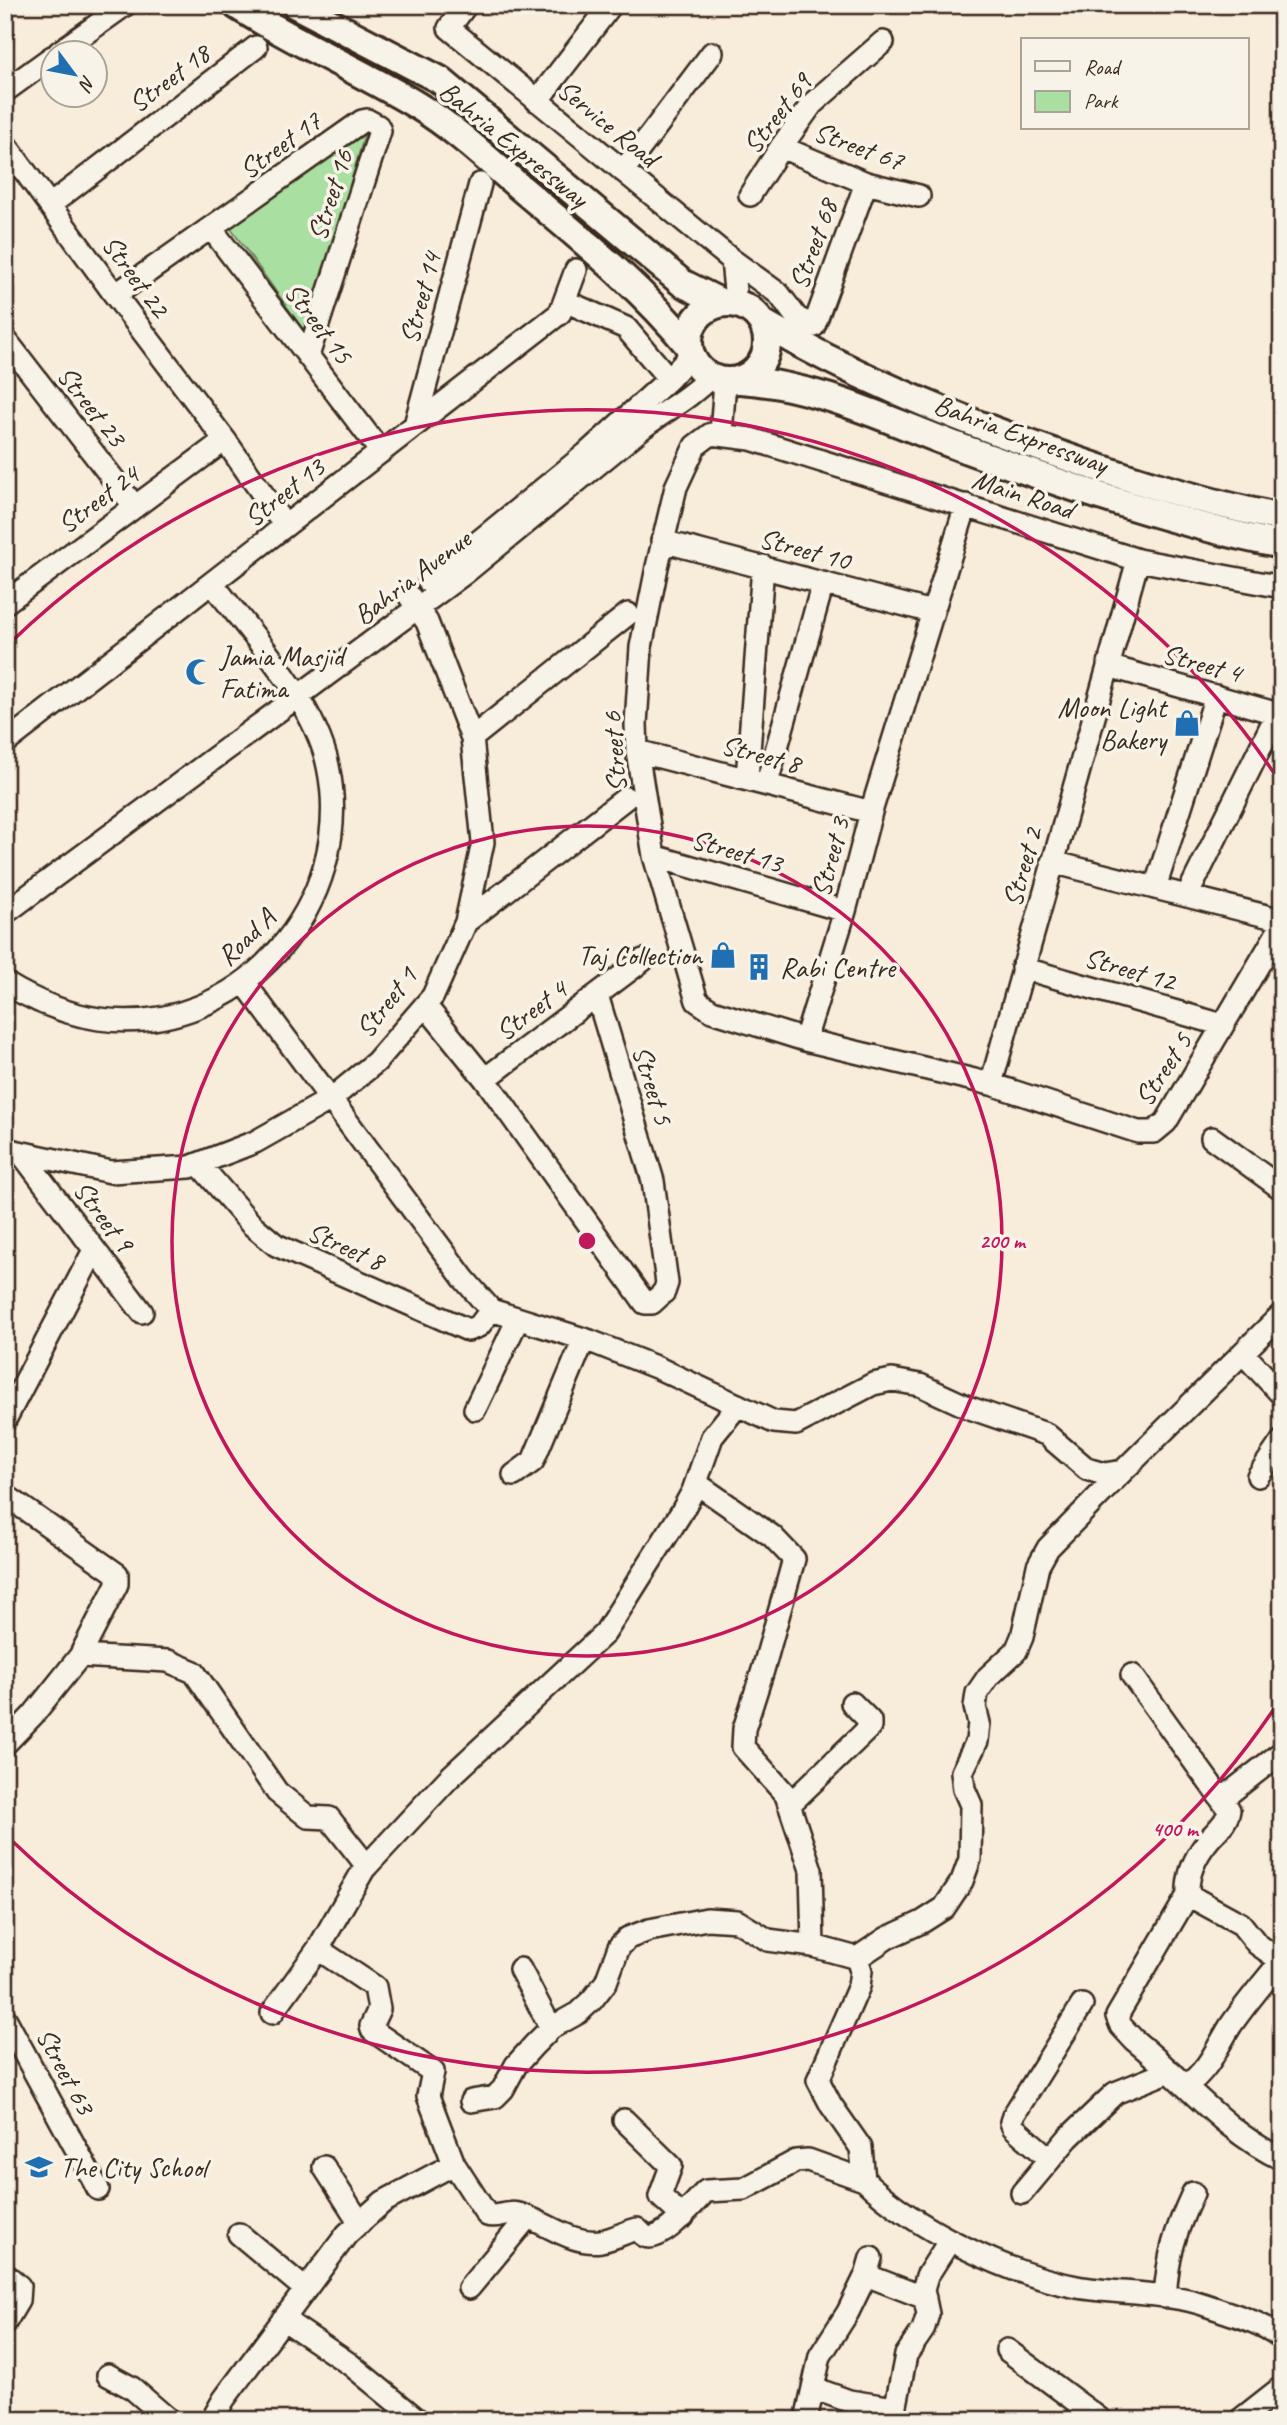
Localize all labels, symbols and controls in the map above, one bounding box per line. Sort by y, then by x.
street label: Street 18 [121,35,219,120]
north arrow [38,38,108,108]
legend [1021,38,1248,130]
text: Road [1084,54,1123,80]
street label: Street 69 [735,64,821,160]
text: N [73,71,101,97]
street label: Service Road [550,72,669,177]
street label: Bahria Expressway [432,73,598,216]
text: Park [1084,88,1119,114]
street label: Street 17 [232,103,329,186]
street label: Street 67 [809,114,910,179]
street label: Street 16 [299,144,361,245]
street label: Street 68 [781,192,846,294]
street label: Street 22 [95,228,179,326]
street label: Street 14 [391,246,450,347]
street label: Street 15 [277,275,362,372]
street label: Street 23 [50,359,136,455]
street label: Bahria Expressway [930,386,1115,482]
street label: Street 13 [237,448,333,534]
street label: Street 24 [50,456,148,541]
street label: Main Road [968,461,1082,528]
street label: Bahria Avenue [346,520,479,632]
street label: Street 10 [756,520,857,579]
street label: Street 4 [1159,636,1248,691]
place label: Jamia Masjid Fatima [218,639,348,706]
mosque icon: Jamia Masjid Fatima [184,657,214,687]
place label: Moon Light Bakery [1058,690,1169,757]
shop icon: Moon Light Bakery [1172,708,1202,738]
street label: Street 6 [594,709,634,793]
street label: Street 8 [718,727,807,782]
street label: Street 3 [803,811,858,900]
street label: Street 13 [687,821,789,881]
street label: Street 2 [994,821,1051,910]
street label: Road A [209,900,284,973]
place label: Taj Collection [578,938,703,973]
street label: Street 12 [1080,939,1182,999]
shop icon: Taj Collection [708,940,738,970]
place label: Rabi Centre [780,950,897,985]
building icon: Rabi Centre [744,952,774,982]
street label: Street 1 [347,958,425,1044]
street label: Street 4 [488,970,576,1048]
street label: Street 5 [1126,1025,1200,1112]
street label: Street 5 [625,1041,682,1130]
street label: Street 9 [66,1173,144,1261]
street label: Street 8 [302,1214,392,1279]
text: 200 m [979,1228,1027,1254]
centre of rings [575,1229,599,1253]
text: 400 m [1152,1816,1200,1842]
street label: Street 63 [29,2022,104,2122]
place label: The City School [60,2150,212,2185]
school or university icon: The City School [24,2152,54,2182]

